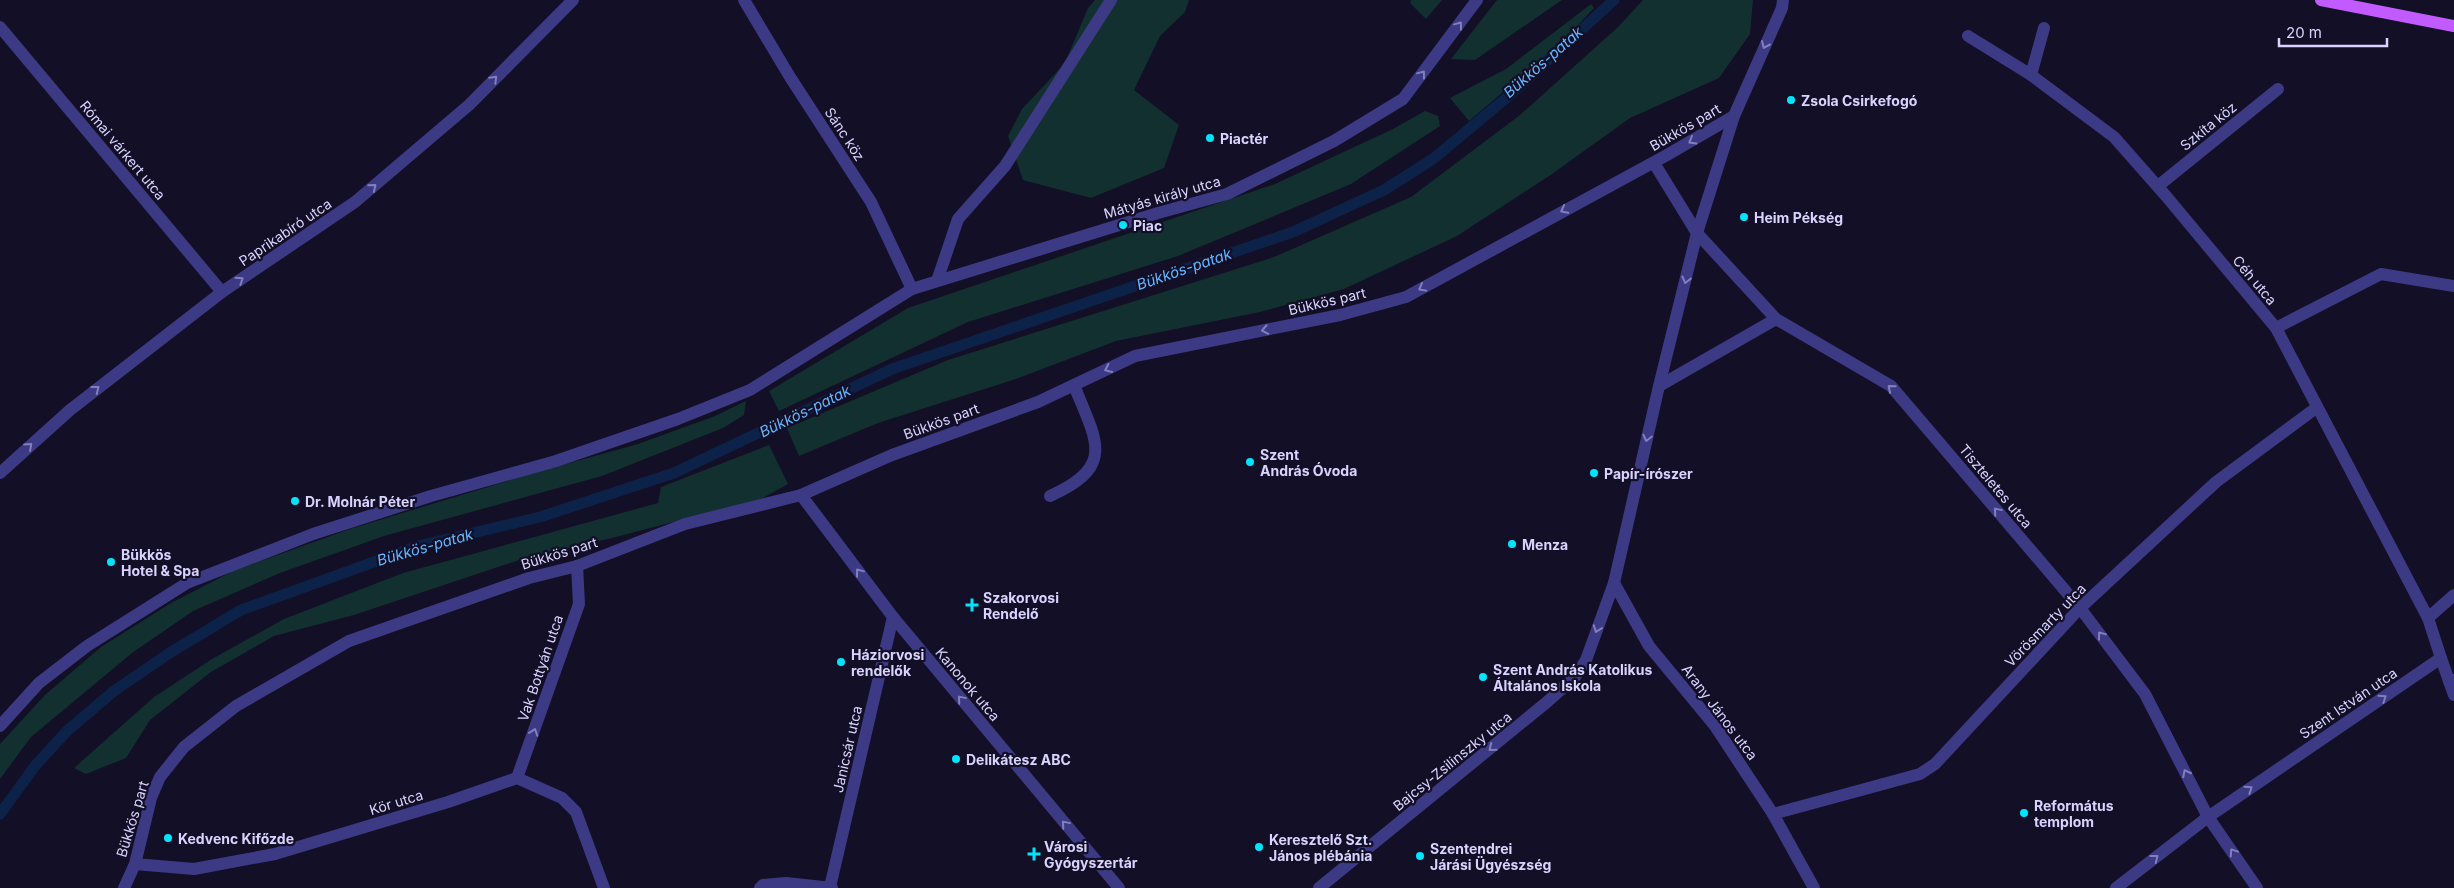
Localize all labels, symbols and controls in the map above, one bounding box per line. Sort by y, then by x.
scale bar [2279,15,2386,47]
one-way arrow [1453,21,1462,31]
water label: Bükkös-patak [1499,22,1587,102]
text: 20 m [2286,23,2322,42]
one-way arrow [1761,40,1772,49]
one-way arrow [1416,71,1424,80]
one-way arrow [488,76,497,85]
place label: Zsola Csirkefogó [1801,92,1918,109]
marker: Zsola Csirkefogó [1785,94,1797,106]
street label: Római várkert utca [77,97,169,203]
street label: Szkíta köz [2176,98,2240,154]
street label: Bükkös part [1647,100,1724,154]
street label: Sánc köz [821,104,869,164]
place label: Piactér [1220,130,1269,147]
marker: Piactér [1204,132,1216,144]
one-way arrow [1688,134,1697,144]
street label: Mátyás király utca [1102,172,1222,222]
one-way arrow [367,184,376,193]
street label: Paprikabíró utca [236,195,334,269]
one-way arrow [1561,204,1570,214]
place label: Heim Pékség [1754,209,1843,226]
marker: Heim Pékség [1738,211,1750,223]
place label: Piac [1133,217,1162,234]
marker: Piac [1117,219,1129,231]
water label: Bükkös-patak [1134,244,1235,294]
street label: Céh utca [2229,252,2281,308]
one-way arrow [1681,276,1691,284]
one-way arrow [234,277,243,287]
one-way arrow [1418,282,1427,292]
street label: Bükkös part [1287,284,1368,318]
one-way arrow [1261,324,1270,334]
one-way arrow [1104,362,1113,373]
water label: Bükkös-patak [756,380,854,441]
one-way arrow [1887,384,1896,393]
one-way arrow [90,387,99,395]
street label: Bükkös part [901,399,981,442]
one-way arrow [1642,434,1653,443]
street label: Tiszteletes utca [1956,441,2036,531]
one-way arrow [24,443,33,452]
place label: Szent András Óvoda [1260,446,1357,479]
marker: Szent András Óvoda [1244,456,1256,468]
place label: Papír-írószer [1604,465,1693,482]
marker: Papír-írószer [1588,467,1600,479]
place label: Dr. Molnár Péter [305,493,415,510]
marker: Dr. Molnár Péter [289,495,301,507]
one-way arrow [1994,507,2003,516]
water label: Bükkös-patak [375,524,476,570]
street label: Bükkös part [519,533,600,573]
place label: Menza [1522,536,1568,553]
marker: Menza [1506,538,1518,550]
place label: Bükkös Hotel & Spa [121,546,199,579]
marker: Bükkös Hotel & Spa [105,556,117,568]
one-way arrow [856,568,865,578]
street label: Vörösmarty utca [2001,580,2089,670]
place label: Szakorvosi Rendelő [983,589,1059,622]
marker: Szakorvosi Rendelő [965,598,979,612]
street label: Vak Bottyán utca [514,612,566,724]
one-way arrow [1593,624,1603,632]
one-way arrow [2098,631,2107,641]
street label: Kanonok utca [932,644,1004,724]
place label: Háziorvosi rendelők [851,646,924,679]
marker: Háziorvosi rendelők [835,656,847,668]
place label: Szent András Katolikus Általános Iskola [1493,661,1652,694]
street label: Arany János utca [1679,661,1761,763]
street label: Szent István utca [2296,664,2400,742]
marker: Szent András Katolikus Általános Iskola [1477,671,1489,683]
one-way arrow [2377,695,2387,704]
one-way arrow [958,696,966,705]
street label: Janicsár utca [829,704,865,794]
street label: Bajcsy-Zsilinszky utca [1389,708,1515,814]
one-way arrow [528,728,538,737]
one-way arrow [1488,742,1497,751]
place label: Delikátesz ABC [966,751,1071,768]
marker: Delikátesz ABC [950,753,962,765]
one-way arrow [2182,769,2192,778]
street label: Bükkös part [112,778,152,859]
street label: Kör utca [367,786,425,818]
one-way arrow [2243,786,2252,795]
place label: Református templom [2034,797,2114,830]
marker: Református templom [2018,807,2030,819]
one-way arrow [1061,820,1070,829]
place label: Kedvenc Kifőzde [178,830,294,847]
place label: Keresztelő Szt. János plébánia [1269,831,1372,864]
marker: Kedvenc Kifőzde [162,832,174,844]
place label: Városi Gyógyszertár [1044,838,1138,871]
place label: Szentendrei Járási Ügyészség [1430,840,1551,873]
marker: Keresztelő Szt. János plébánia [1253,841,1265,853]
marker: Városi Gyógyszertár [1028,848,1040,860]
one-way arrow [2229,849,2239,858]
marker: Szentendrei Járási Ügyészség [1414,850,1426,862]
one-way arrow [2149,855,2159,864]

